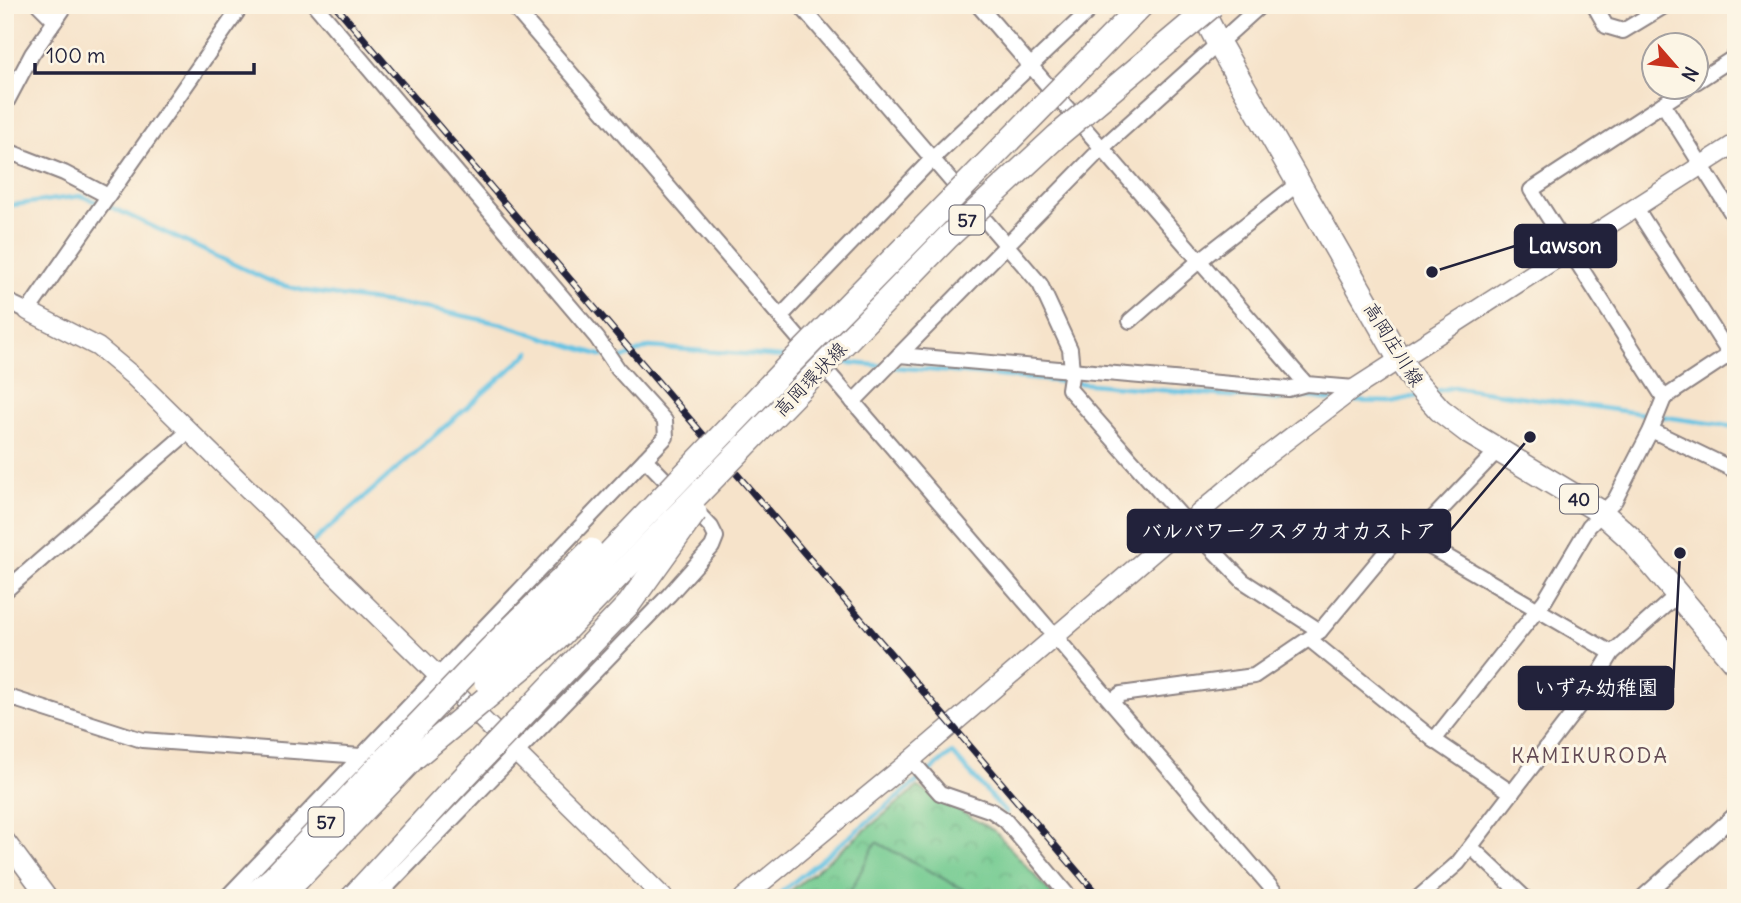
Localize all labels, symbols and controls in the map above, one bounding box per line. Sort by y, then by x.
scale bar [35,32,254,76]
north arrow [1640,32,1710,102]
text: 100 m [46,42,105,69]
text: N [1676,63,1704,85]
road number: 57 [950,205,984,234]
callout: Lawson [1515,225,1616,267]
text: Lawson [1528,232,1602,259]
street label: 高岡庄川線 [1359,297,1429,391]
street label: 高岡環状線 [768,336,852,422]
road number: 40 [1560,485,1598,514]
callout: バルバワークスタカオカストア [1128,510,1450,552]
text: バルバワークスタカオカストア [1141,517,1437,544]
callout: いずみ幼稚園 [1519,667,1673,709]
text: いずみ幼稚園 [1534,674,1658,701]
district label: KAMIKURODA [1511,742,1669,769]
road number: 57 [308,808,344,836]

